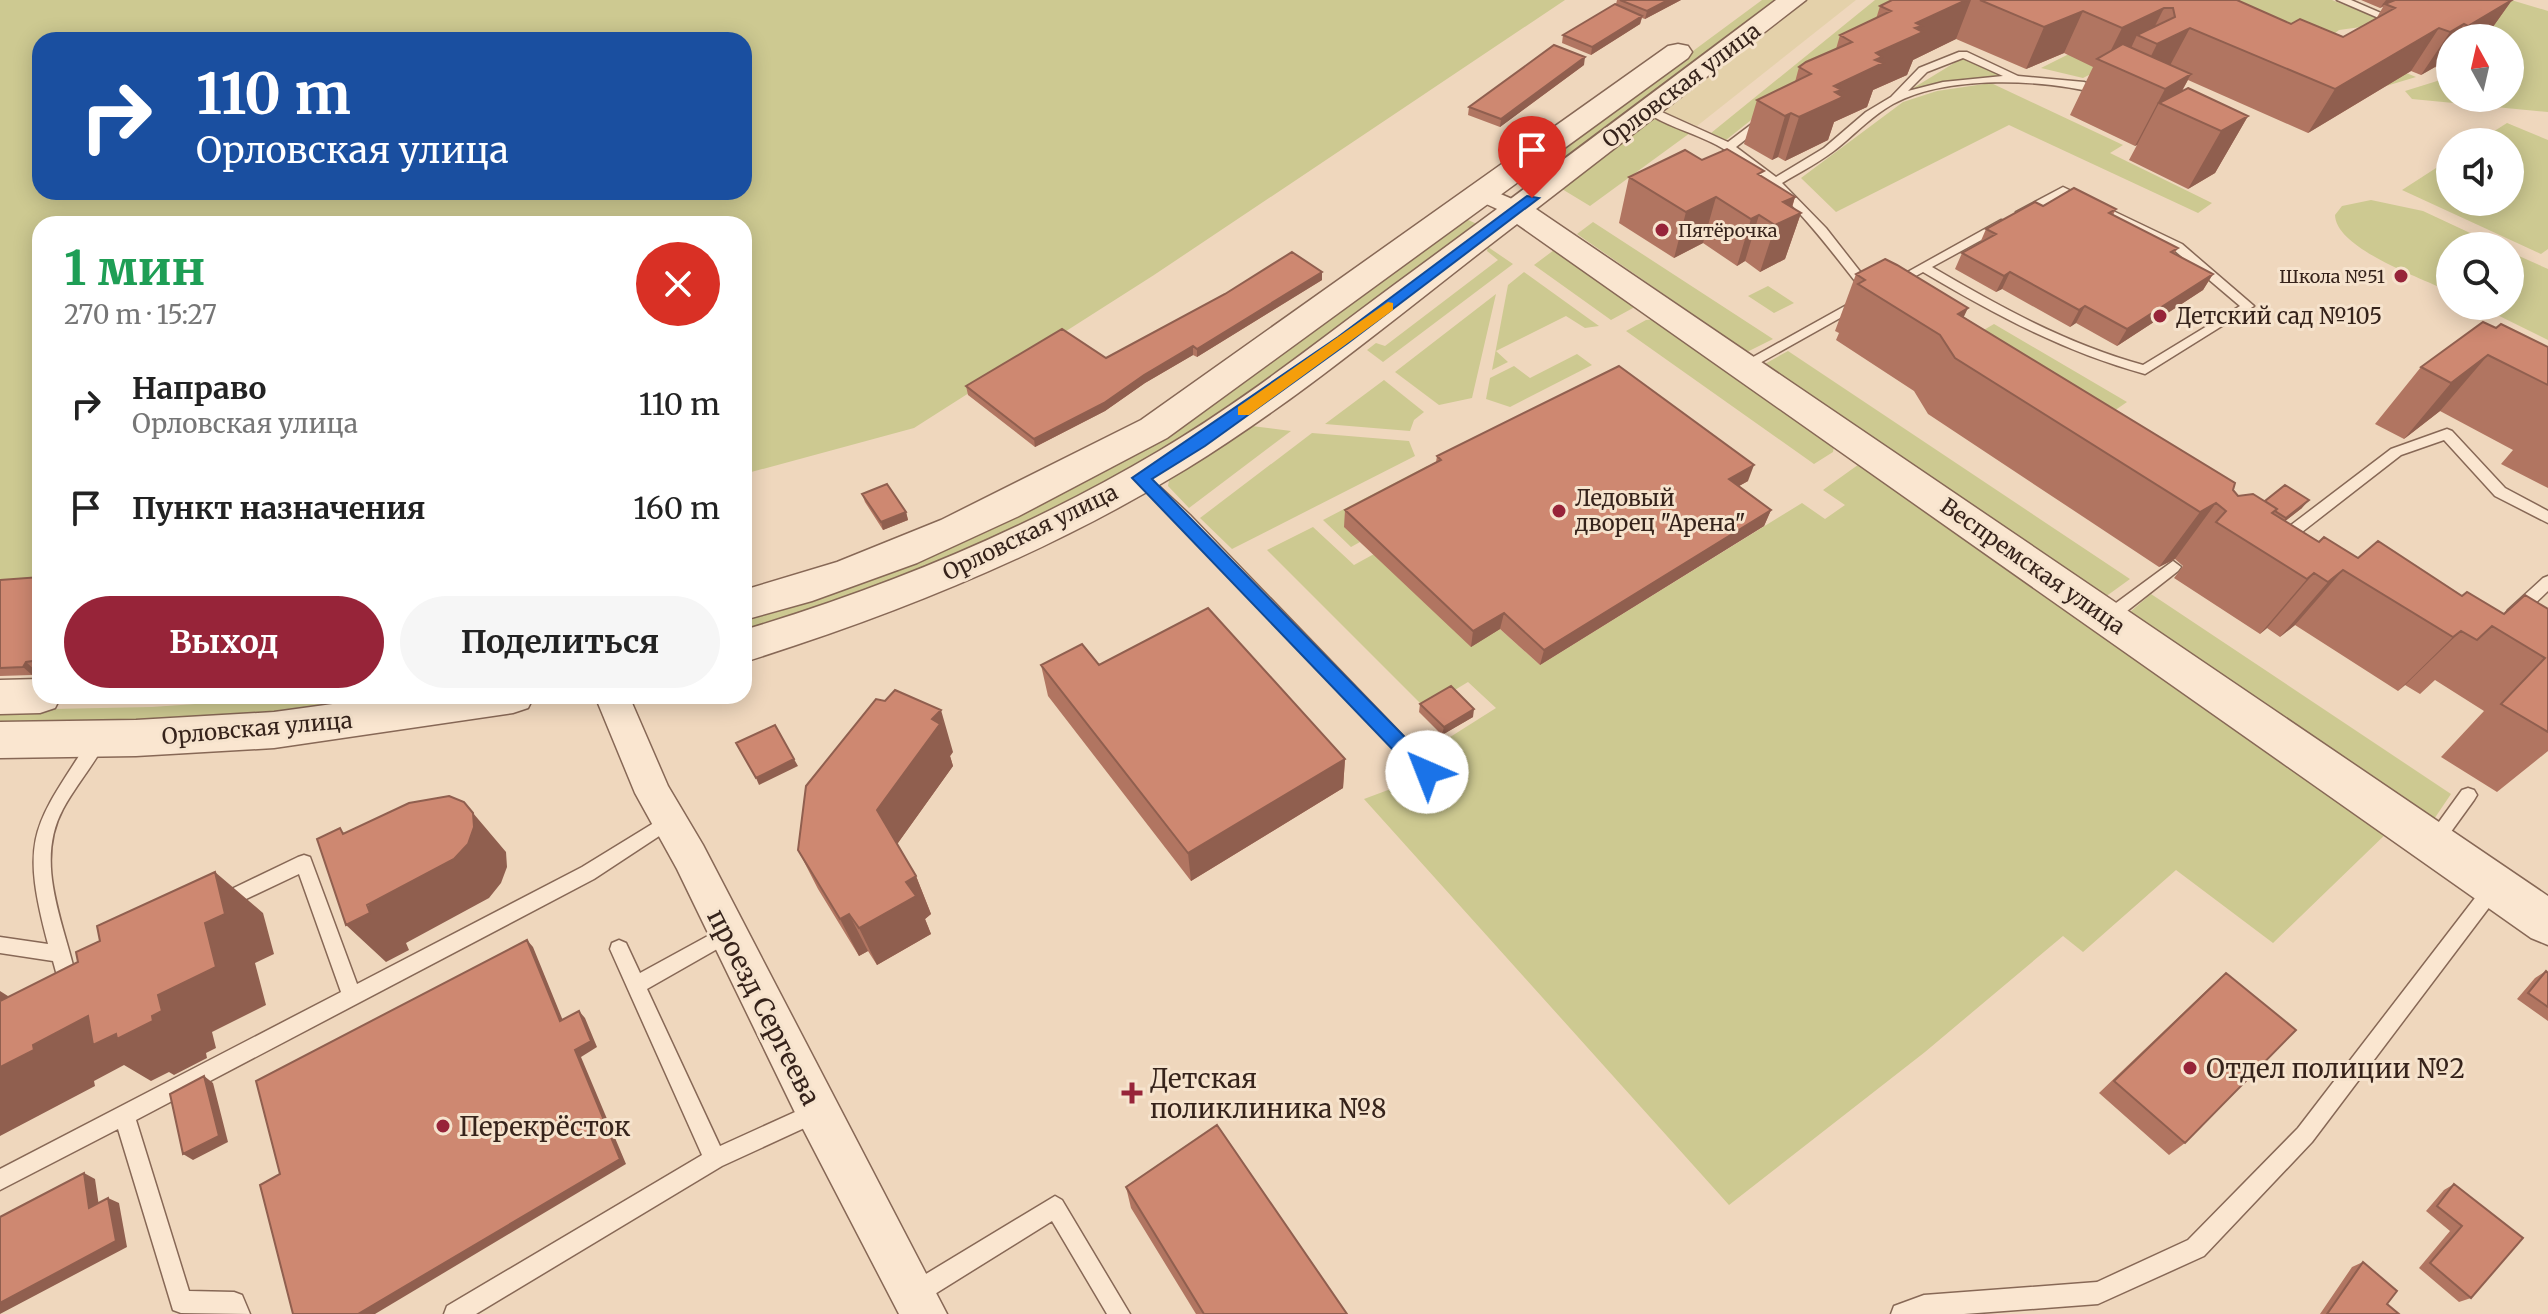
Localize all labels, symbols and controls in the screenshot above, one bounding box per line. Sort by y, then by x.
street label: Орловская улица [1596,16,1766,154]
north arrow [2436,24,2524,112]
map controls [2436,24,2524,320]
text: 110 m [196,59,351,129]
icon: right [64,64,168,168]
pin [1498,116,1566,198]
text: Орловская улица [196,128,509,173]
icon: arrive [1510,128,1554,172]
button: sound [2436,128,2524,216]
place label: Пятёрочка [1678,219,1778,242]
marker: Пятёрочка [1653,221,1671,239]
button: search [2436,232,2524,320]
text: 1 мин [64,238,205,298]
button: close [636,242,720,326]
place label: Школа №51 [2279,265,2385,288]
marker: Школа №51 [2392,267,2410,285]
text: 270 m · 15:27 [64,298,217,331]
place label: Детский сад №105 [2176,302,2382,330]
marker: Детский сад №105 [2151,307,2169,325]
text: Направо [132,369,266,407]
icon: right [64,382,108,426]
text: 110 m [639,385,720,423]
text: Орловская улица [132,407,358,440]
street label: Орловская улица [938,477,1122,586]
place label: Ледовый дворец "Арена" [1574,484,1746,537]
icon: arrive [64,486,108,530]
text: Пункт назначения [132,489,426,527]
text: 160 m [633,489,720,527]
street label: Веспремская улица [1935,492,2131,640]
marker: Ледовый дворец "Арена" [1550,502,1568,520]
button: Выход [64,596,384,688]
button: Поделиться [400,596,720,688]
street label: Орловская улица [161,706,354,750]
position arrow [1385,730,1469,814]
street label: проезд Сергеева [700,903,828,1111]
place label: Отдел полиции №2 [2206,1052,2465,1085]
marker: Отдел полиции №2 [2181,1059,2199,1077]
place label: Детская поликлиника №8 [1150,1062,1387,1125]
marker: Детская поликлиника №8 [1121,1082,1143,1104]
place label: Перекрёсток [459,1110,631,1143]
marker: Перекрёсток [434,1117,452,1135]

